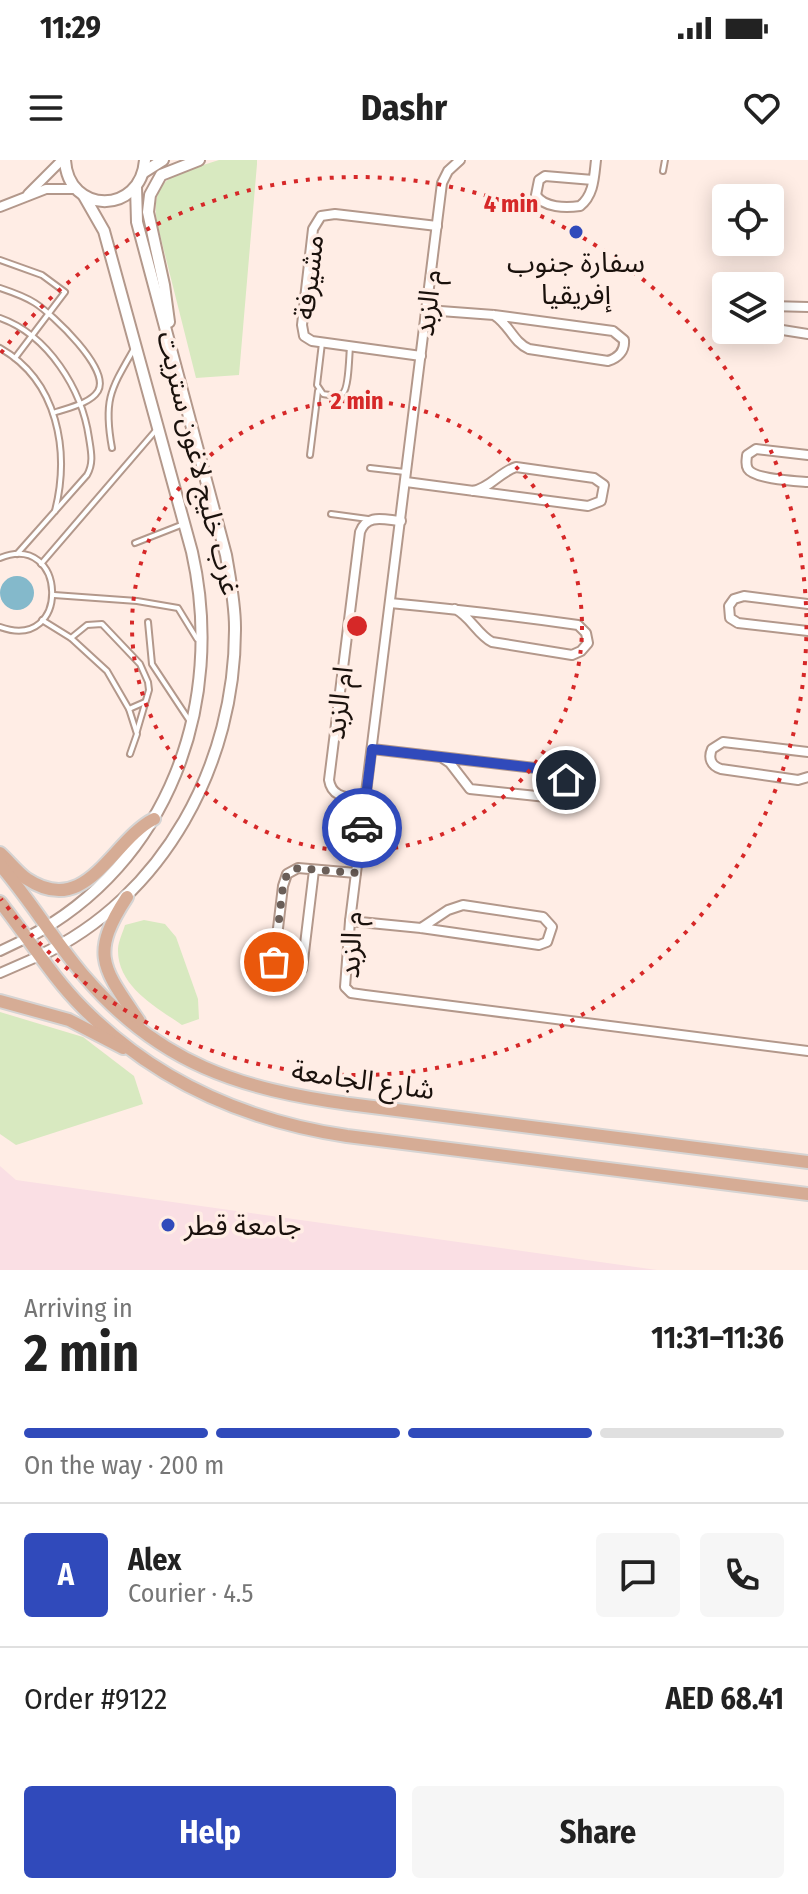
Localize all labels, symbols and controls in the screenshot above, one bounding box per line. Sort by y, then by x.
text: 11:29 [40,10,101,46]
icon: menu [24,86,68,130]
text: Dashr [361,86,447,130]
icon: heart [740,86,784,130]
map controls [712,184,784,344]
button: locate [712,184,784,256]
text: 4 min [484,190,538,218]
marker: سفارة جنوب إفريقيا [567,223,585,241]
street label: مشيرفة [287,233,331,321]
place label: سفارة جنوب إفريقيا [507,246,645,313]
street label: م الزبد [408,268,452,339]
button: layers [712,272,784,344]
street label: غرب خليج لاغون ستريت [146,328,248,599]
text: 2 min [329,387,384,415]
centre of rings [343,612,371,640]
street label: ام الزبد [318,665,364,742]
pin [532,746,600,814]
icon: home [544,758,588,802]
courier [322,788,402,868]
icon: car [340,806,384,850]
street label: م الزبد [333,911,373,979]
pin [240,928,308,996]
icon: bag [252,940,296,984]
street label: شارع الجامعة [289,1054,437,1110]
place label: جامعة قطر [183,1209,302,1242]
marker: جامعة قطر [159,1216,177,1234]
text: Arriving in [24,1293,133,1324]
text: 11:31–11:36 [651,1320,784,1356]
text: 2 min [24,1322,139,1385]
text: On the way · 200 m [24,1450,224,1481]
button: chat [596,1533,680,1617]
button: phone [700,1533,784,1617]
text: Alex [128,1542,181,1578]
text: A [58,1557,74,1593]
text: Courier · 4.5 [128,1578,254,1609]
text: Order #9122 [24,1681,167,1717]
text: AED 68.41 [666,1681,784,1717]
button: Help [24,1786,396,1878]
button: Share [412,1786,784,1878]

